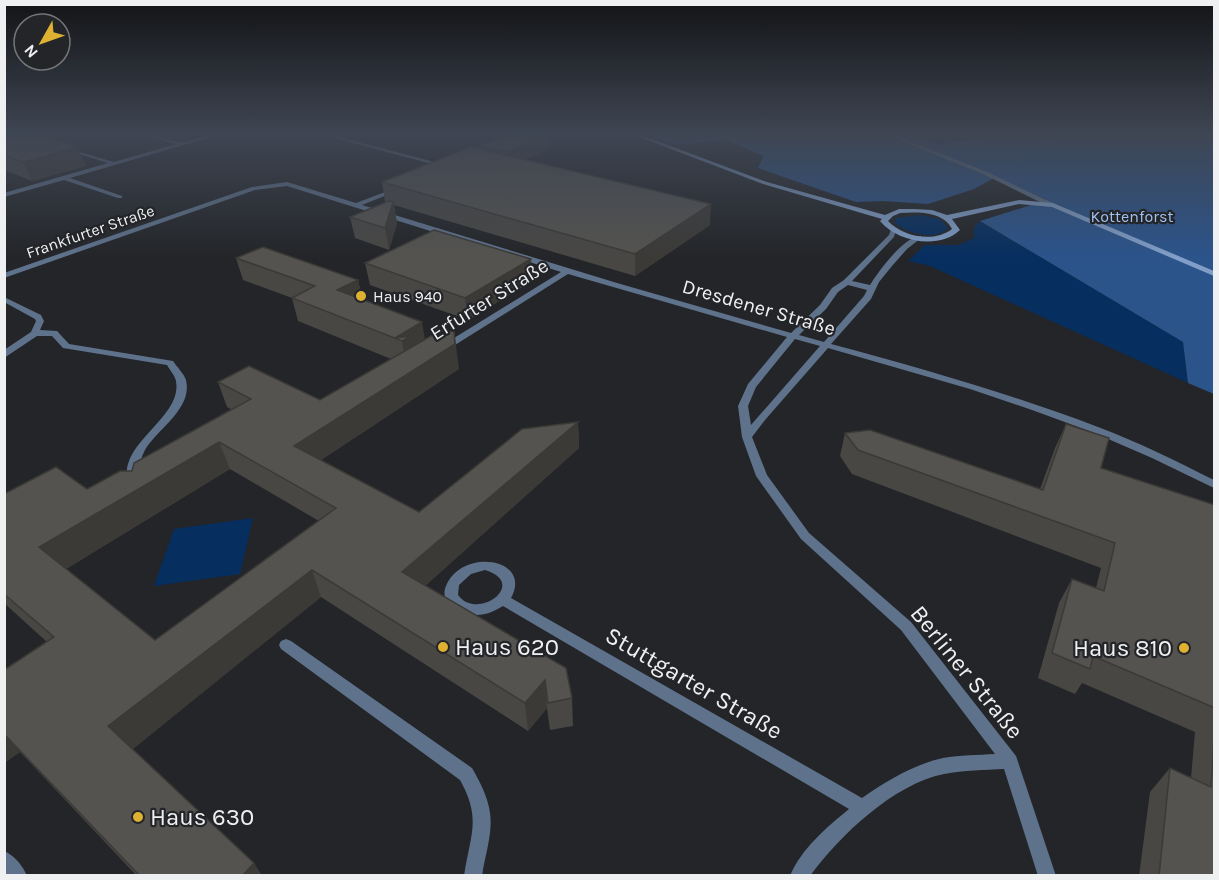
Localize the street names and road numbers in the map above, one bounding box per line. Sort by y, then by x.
street label: Frankfurter Straße [23,201,157,262]
street label: Erfurter Straße [426,254,553,345]
street label: Dresdener Straße [680,275,838,340]
street label: Berliner Straße [905,600,1029,744]
street label: Stuttgarter Straße [601,621,787,745]

